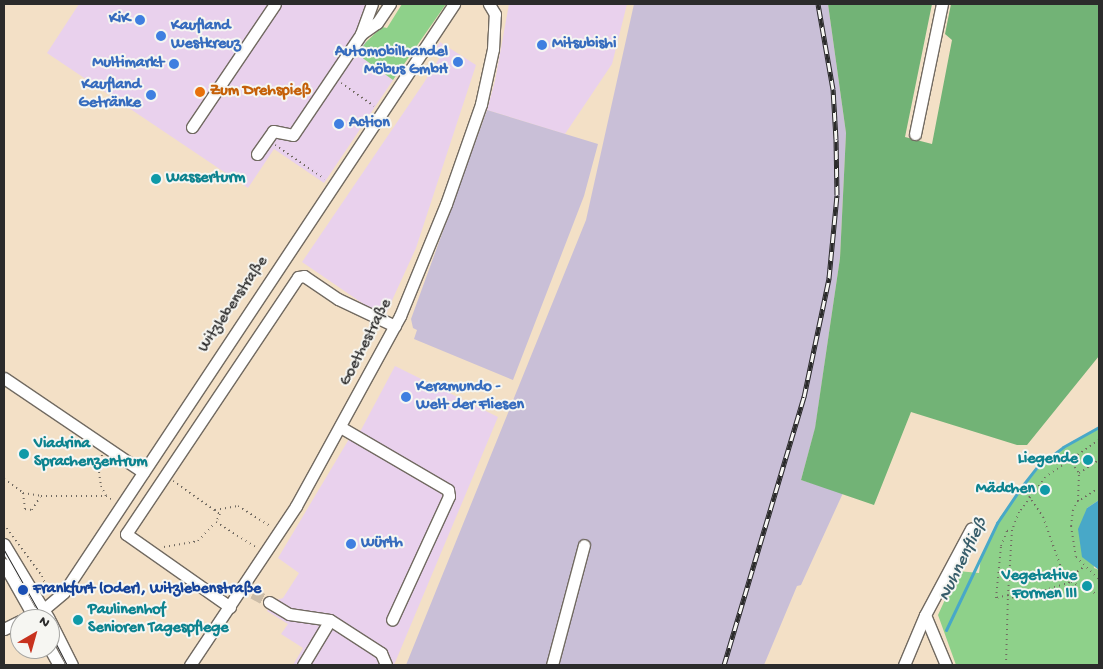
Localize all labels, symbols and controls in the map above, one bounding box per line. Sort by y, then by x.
place label: KiK [109,10,130,30]
marker: KiK [134,14,146,26]
place label: Kaufland Westkreuz [171,17,241,55]
marker: Kaufland Westkreuz [155,30,167,42]
place label: Mitsubishi [552,35,616,55]
marker: Mitsubishi [536,39,548,51]
place label: Automobilhandel Möbus GmbH [335,43,448,81]
place label: Multimarkt [92,54,164,74]
marker: Automobilhandel Möbus GmbH [452,56,464,68]
marker: Multimarkt [168,58,180,70]
place label: Kaufland Getränke [79,76,141,114]
place label: Zum Drehspieß [210,82,311,102]
marker: Zum Drehspieß [194,86,206,98]
marker: Kaufland Getränke [145,89,157,101]
place label: Action [349,114,390,134]
marker: Action [333,118,345,130]
place label: Wasserturm [166,169,245,189]
marker: Wasserturm [150,173,162,185]
street label: Witzlebenstraße [195,253,273,357]
street label: Goethestraße [337,296,397,390]
place label: Keramundo - Welt der Fliesen [416,378,524,416]
marker: Keramundo - Welt der Fliesen [400,391,412,403]
place label: Viadrina Sprachenzentrum [34,435,148,473]
marker: Viadrina Sprachenzentrum [18,448,30,460]
place label: Liegende [1018,450,1078,470]
marker: Liegende [1082,454,1094,466]
place label: Mädchen [976,480,1035,500]
marker: Mädchen [1039,484,1051,496]
water label: Nuhnenfließ [935,515,993,605]
place label: Würth [361,534,403,554]
marker: Würth [345,538,357,550]
place label: Vegetative Formen III [1002,567,1077,605]
place label: Frankfurt (Oder), Witzlebenstraße [33,580,261,600]
marker: Vegetative Formen III [1081,580,1093,592]
marker: Frankfurt (Oder), Witzlebenstraße [17,584,29,596]
place label: Paulinenhof Senioren Tagespflege [88,601,229,639]
north arrow [10,609,60,659]
text: N [35,613,53,632]
marker: Paulinenhof Senioren Tagespflege [72,614,84,626]

